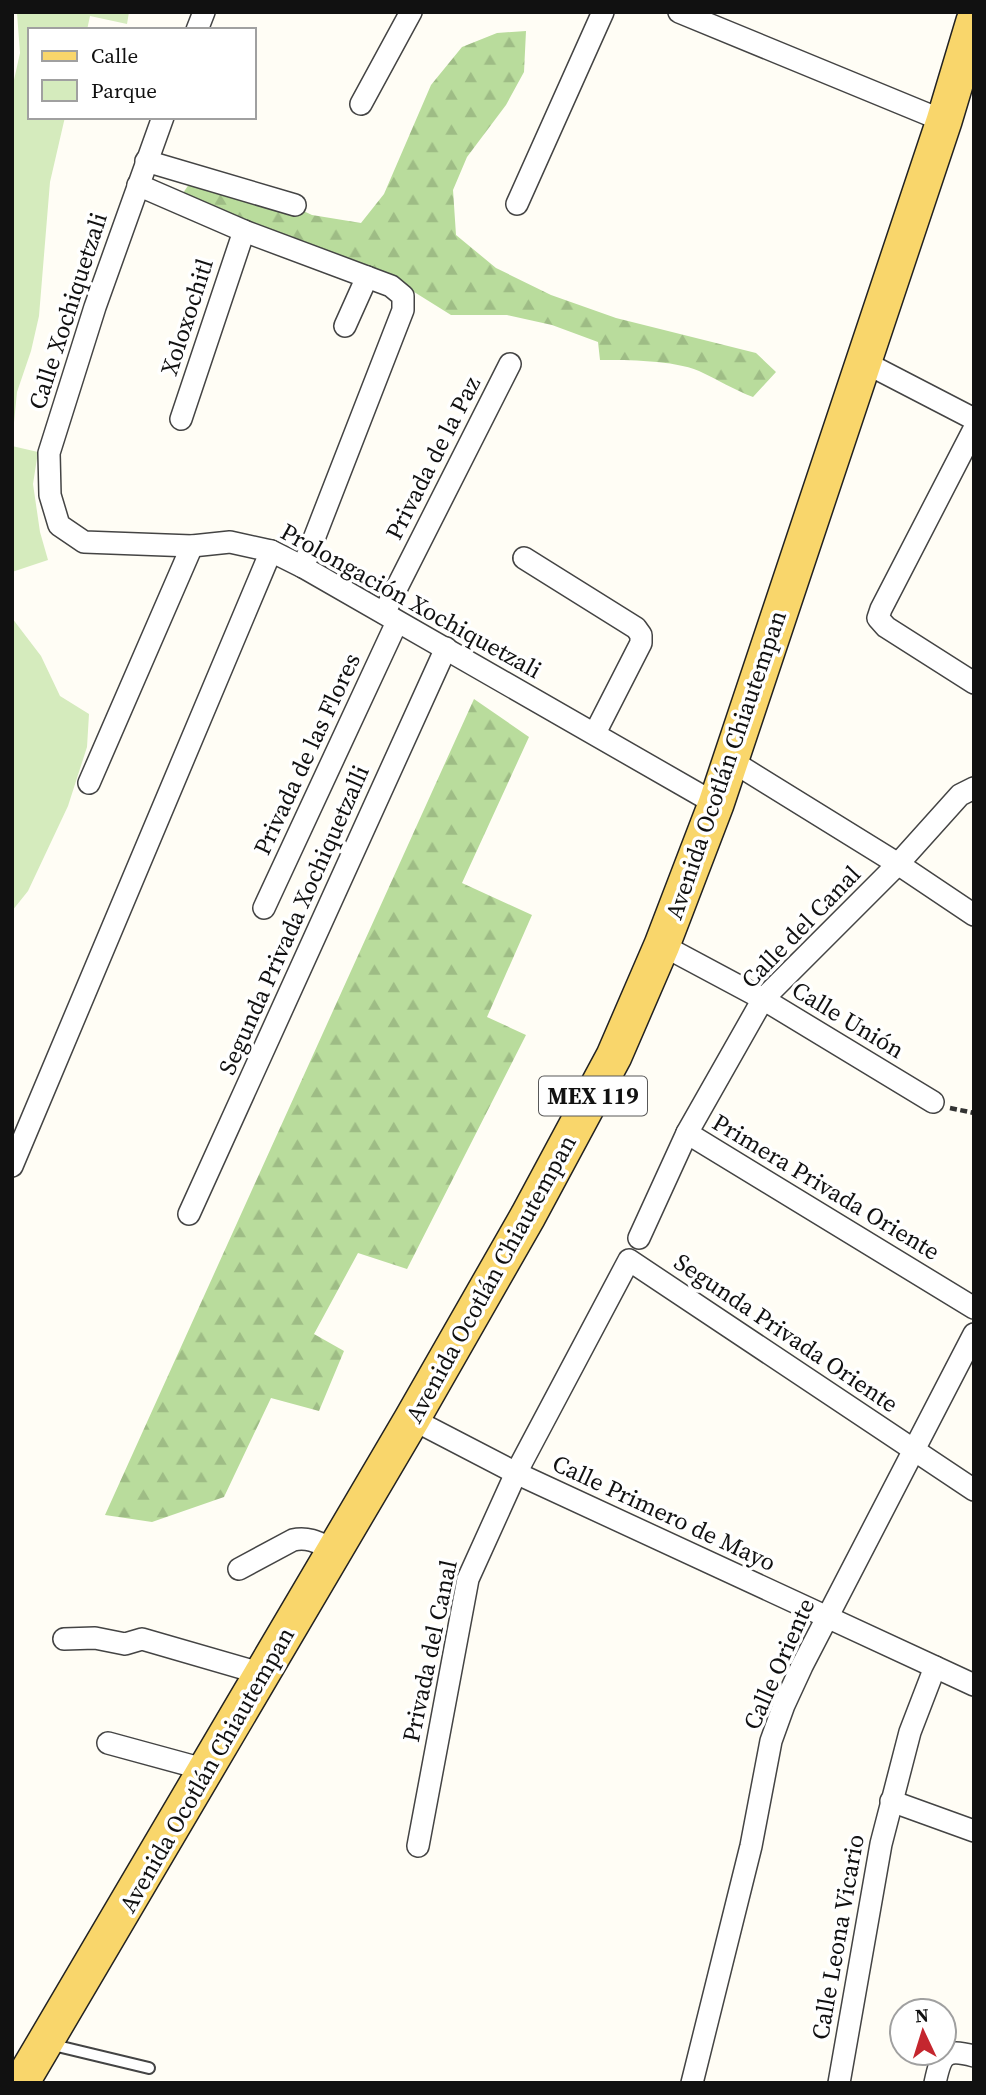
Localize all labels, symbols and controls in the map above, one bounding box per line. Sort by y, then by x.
legend [28,28,256,119]
text: Calle [91,41,138,70]
text: Parque [91,76,157,105]
street label: Calle Xochiquetzali [20,208,115,414]
street label: Xoloxochitl [152,254,221,379]
street label: Privada de la Paz [377,370,488,545]
street label: Prolongación Xochiquetzali [275,515,548,686]
street label: Avenida Ocotlán Chiautempan [657,606,794,924]
street label: Privada de las Flores [245,647,368,860]
street label: Segunda Privada Xochiquetzalli [210,760,377,1080]
street label: Calle del Canal [734,858,868,995]
street label: Calle Unión [786,973,911,1066]
road number: MEX 119 [539,1077,647,1116]
street label: Primera Privada Oriente [706,1106,946,1268]
street label: Avenida Ocotlán Chiautempan [397,1129,584,1429]
street label: Segunda Privada Oriente [668,1245,905,1420]
street label: Calle Primero de Mayo [547,1446,781,1579]
street label: Privada del Canal [394,1557,465,1745]
street label: Calle Oriente [735,1593,822,1735]
street label: Avenida Ocotlán Chiautempan [111,1621,302,1919]
street label: Calle Leona Vicario [803,1832,872,2042]
north arrow [888,1997,958,2067]
text: N [914,2002,930,2028]

